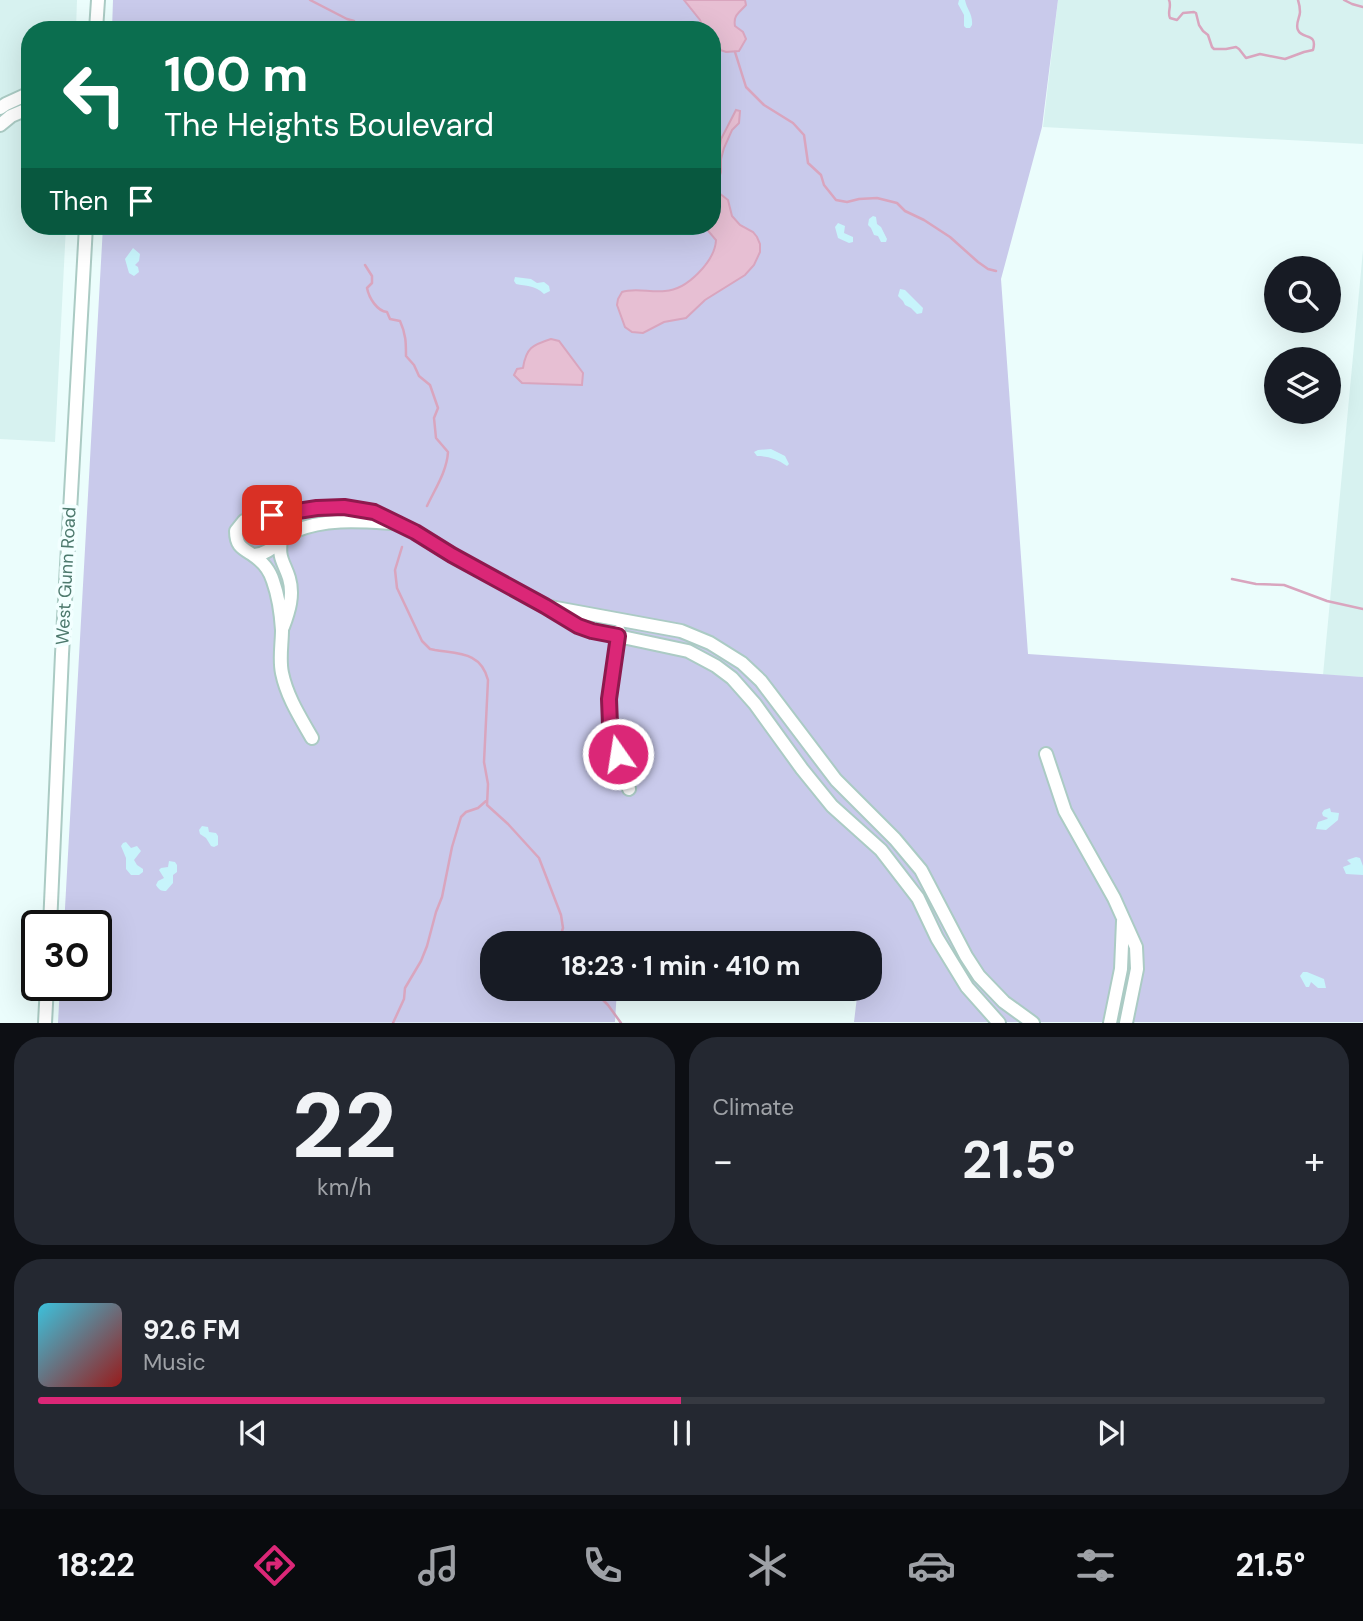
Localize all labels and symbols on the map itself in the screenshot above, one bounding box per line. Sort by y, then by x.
pin [242,485,302,545]
street label: West Gunn Road [50,506,82,646]
position arrow [581,717,655,791]
speed limit sign: 30 [21,910,112,1001]

